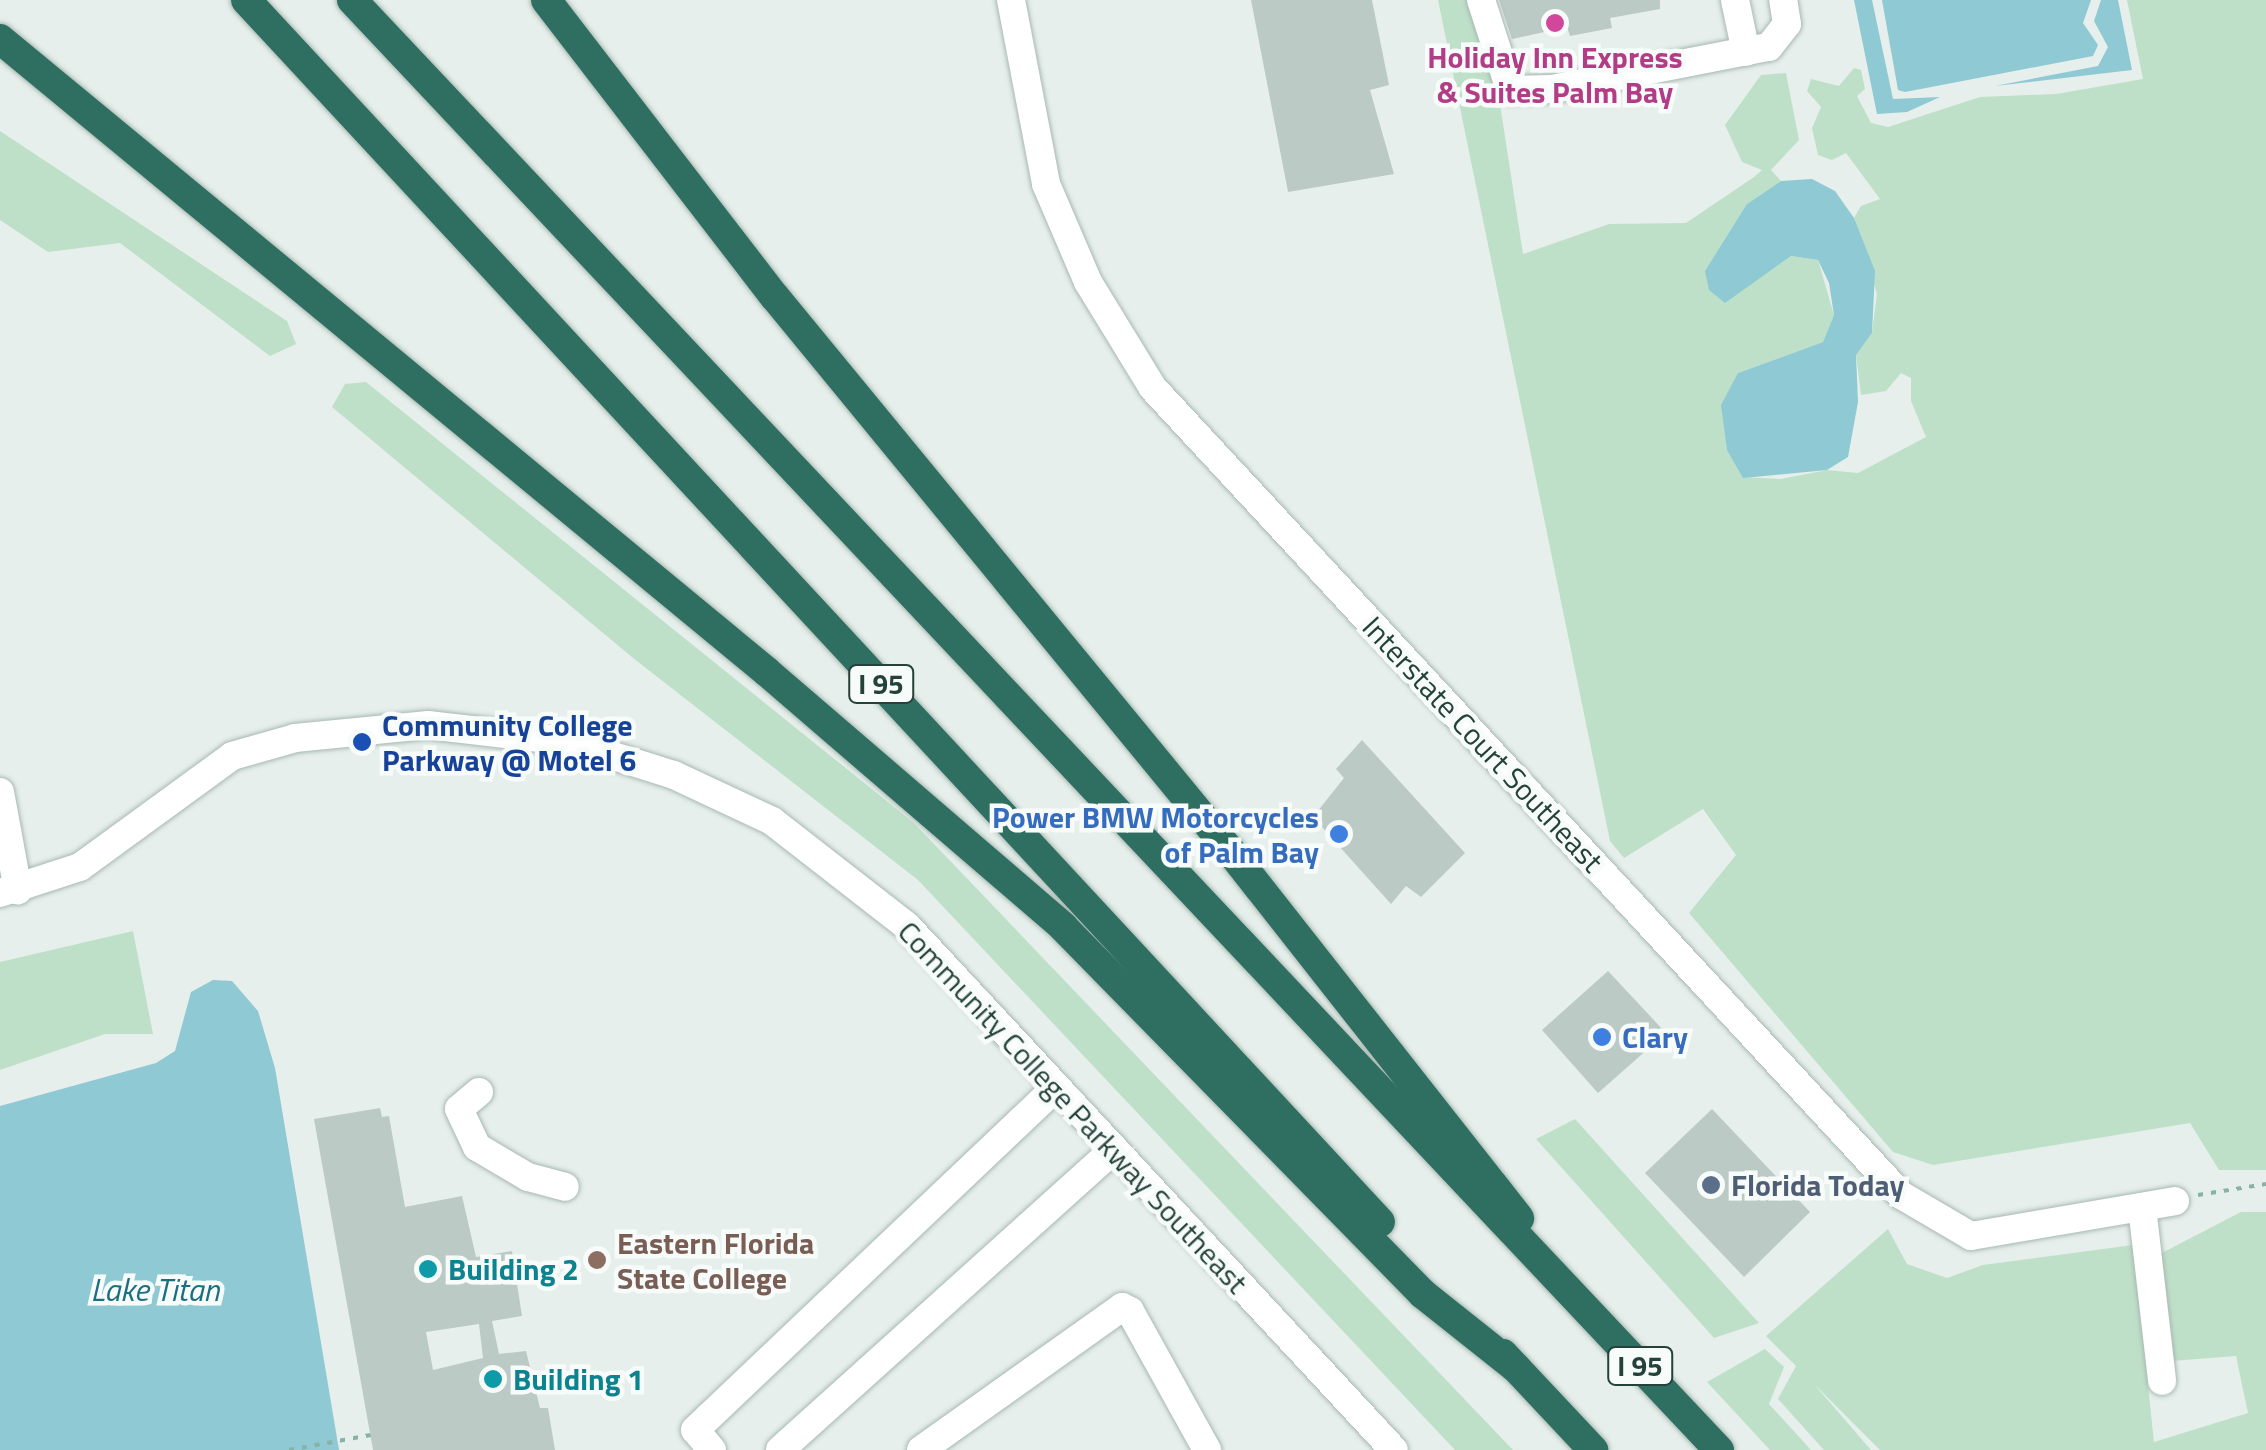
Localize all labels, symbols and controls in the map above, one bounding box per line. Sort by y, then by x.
marker: Holiday Inn Express & Suites Palm Bay [1544,12,1566,34]
place label: Holiday Inn Express & Suites Palm Bay [1427,39,1683,110]
street label: Interstate Court Southeast [1355,609,1611,879]
road number: I 95 [846,661,916,707]
place label: Community College Parkway @ Motel 6 [382,707,636,778]
marker: Community College Parkway @ Motel 6 [351,731,373,753]
place label: Power BMW Motorcycles of Palm Bay [992,799,1319,870]
marker: Power BMW Motorcycles of Palm Bay [1328,823,1350,845]
street label: Community College Parkway Southeast [891,913,1255,1301]
place label: Clary [1622,1019,1688,1055]
marker: Clary [1591,1026,1613,1048]
place label: Florida Today [1731,1167,1905,1203]
marker: Florida Today [1700,1174,1722,1196]
place label: Eastern Florida State College [617,1225,814,1296]
marker: Eastern Florida State College [586,1249,608,1271]
place label: Building 2 [448,1251,579,1287]
marker: Building 2 [417,1258,439,1280]
water label: Lake Titan [91,1270,219,1308]
road number: I 95 [1605,1343,1675,1389]
place label: Building 1 [513,1361,644,1397]
marker: Building 1 [482,1368,504,1390]

